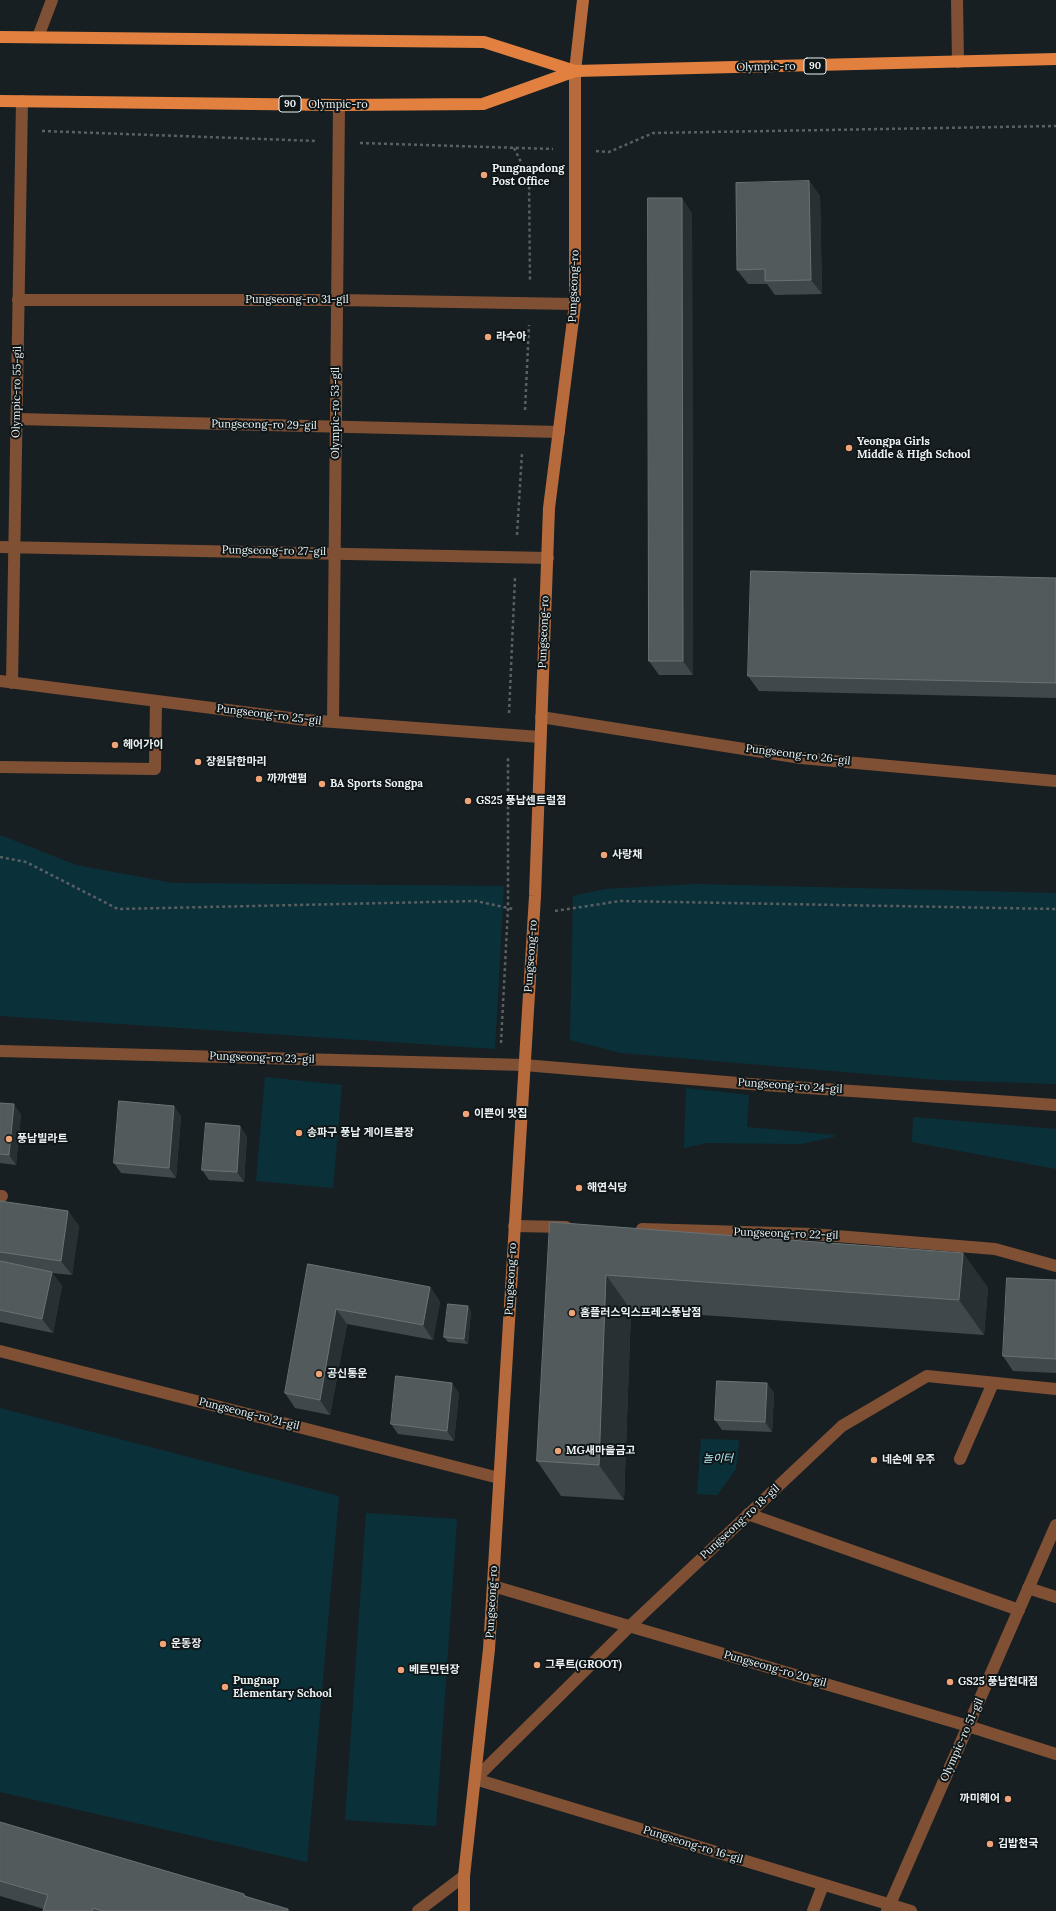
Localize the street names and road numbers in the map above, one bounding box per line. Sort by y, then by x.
road number: 90 [804,58,826,74]
street label: Olympic-ro [736,60,796,74]
road number: 90 [279,96,301,112]
street label: Olympic-ro [308,98,368,112]
street label: Pungseong-ro [566,249,582,323]
street label: Pungseong-ro 31-gil [245,293,349,307]
street label: Olympic-ro 55-gil [10,346,24,438]
street label: Olympic-ro 53-gil [329,367,343,459]
street label: Pungseong-ro 29-gil [211,417,317,433]
street label: Pungseong-ro 27-gil [222,543,326,559]
street label: Pungseong-ro [536,595,552,669]
street label: Pungseong-ro 25-gil [216,702,322,728]
street label: Pungseong-ro 26-gil [745,742,851,768]
street label: Pungseong-ro [522,919,540,993]
street label: Pungseong-ro 23-gil [209,1050,315,1066]
street label: Pungseong-ro 24-gil [737,1076,843,1096]
street label: Pungseong-ro 22-gil [733,1226,839,1242]
street label: Pungseong-ro [503,1242,519,1316]
street label: Pungseong-ro 21-gil [197,1395,301,1433]
street label: Pungseong-ro 18-gil [698,1482,782,1562]
street label: Pungseong-ro [484,1565,500,1639]
street label: Pungseong-ro 20-gil [722,1648,828,1690]
street label: Olympic-ro 51-gil [938,1696,986,1784]
street label: Pungseong-ro 16-gil [641,1824,745,1866]

